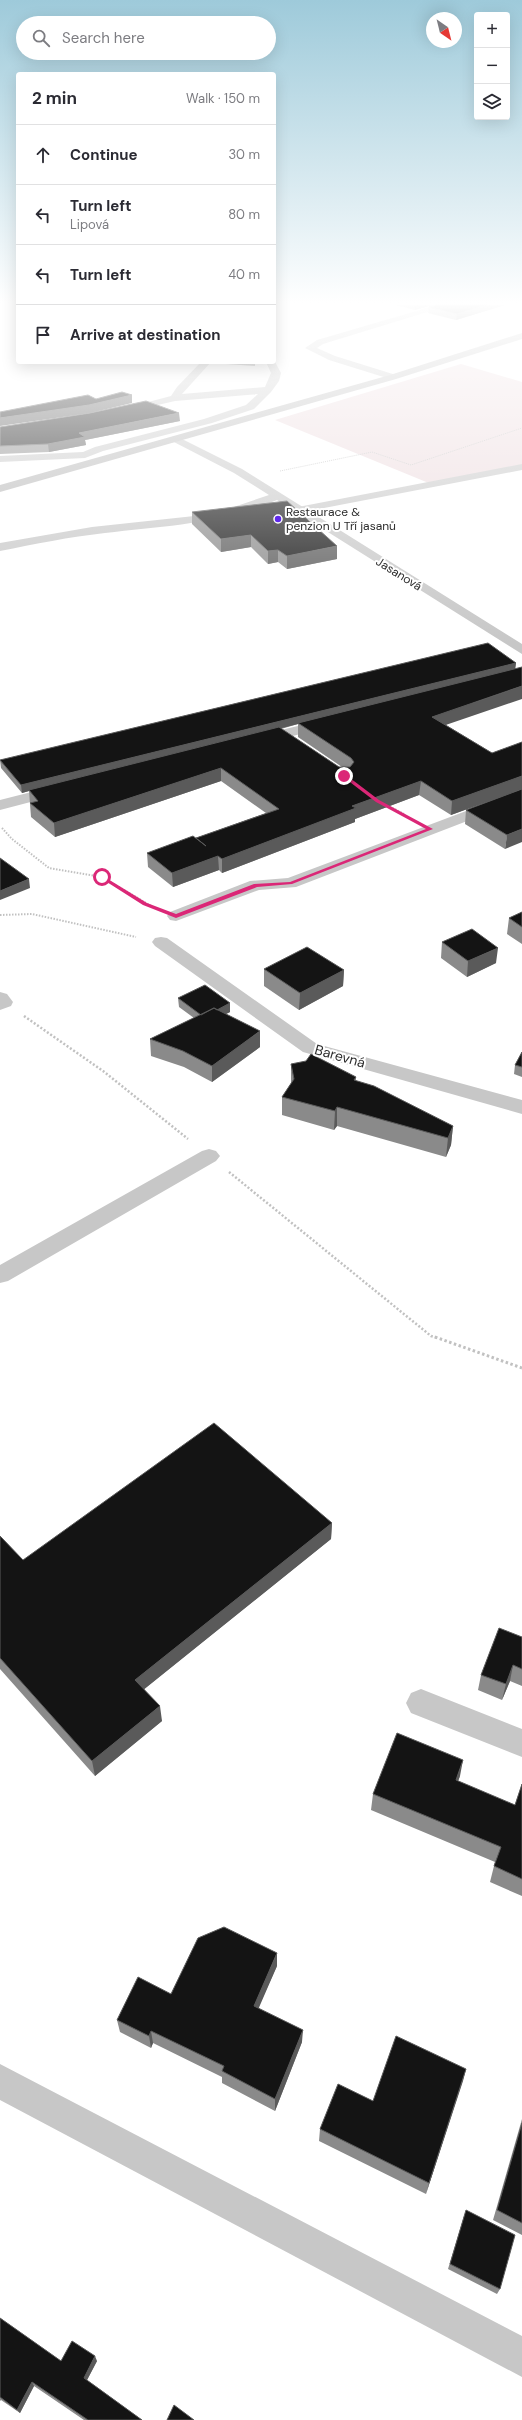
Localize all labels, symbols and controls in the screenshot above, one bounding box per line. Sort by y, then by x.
north arrow [426,12,462,48]
map controls [474,12,510,120]
button: + [474,12,510,48]
search box [16,16,276,60]
icon: search [30,27,52,49]
text: Search here [62,28,145,48]
button: − [474,48,510,84]
button: layers [474,84,510,120]
text: 2 min [32,87,77,109]
text: Walk · 150 m [186,90,260,107]
icon: ahead [32,144,54,166]
text: Continue [70,145,138,165]
text: 30 m [228,146,260,163]
text: Turn left [70,196,131,216]
icon: left [32,204,54,226]
text: 80 m [228,206,260,223]
text: Lipová [70,216,109,233]
icon: left [32,264,54,286]
text: Turn left [70,265,131,285]
text: 40 m [228,266,260,283]
icon: arrive [32,324,54,346]
text: Arrive at destination [70,325,221,345]
place label: Restaurace & penzion U Tří jasanů [286,504,396,534]
marker: Restaurace & penzion U Tří jasanů [273,514,283,524]
street label: Jasanová [373,554,425,594]
route end [335,767,353,785]
route start [93,868,111,886]
street label: Barevná [313,1040,367,1072]

